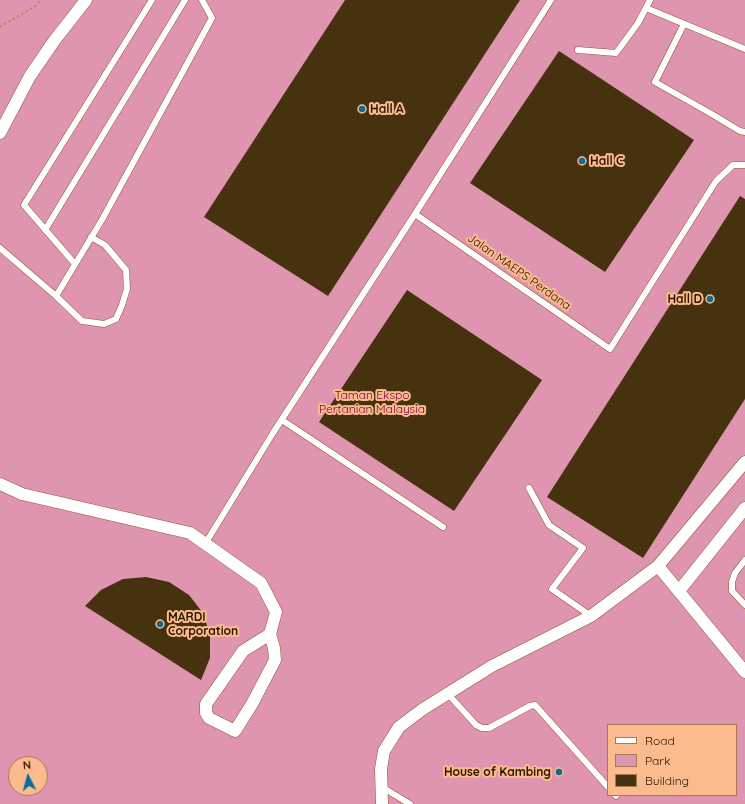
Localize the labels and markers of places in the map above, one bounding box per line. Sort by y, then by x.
place label: Hall A [370,102,404,116]
marker: Hall A [357,104,367,114]
place label: Hall C [590,154,624,168]
marker: Hall C [577,156,587,166]
place label: Hall D [667,292,702,306]
marker: Hall D [705,294,715,304]
place label: MARDI Corporation [168,610,238,638]
marker: MARDI Corporation [155,619,165,629]
place label: House of Kambing [444,765,551,779]
marker: House of Kambing [554,767,564,777]

